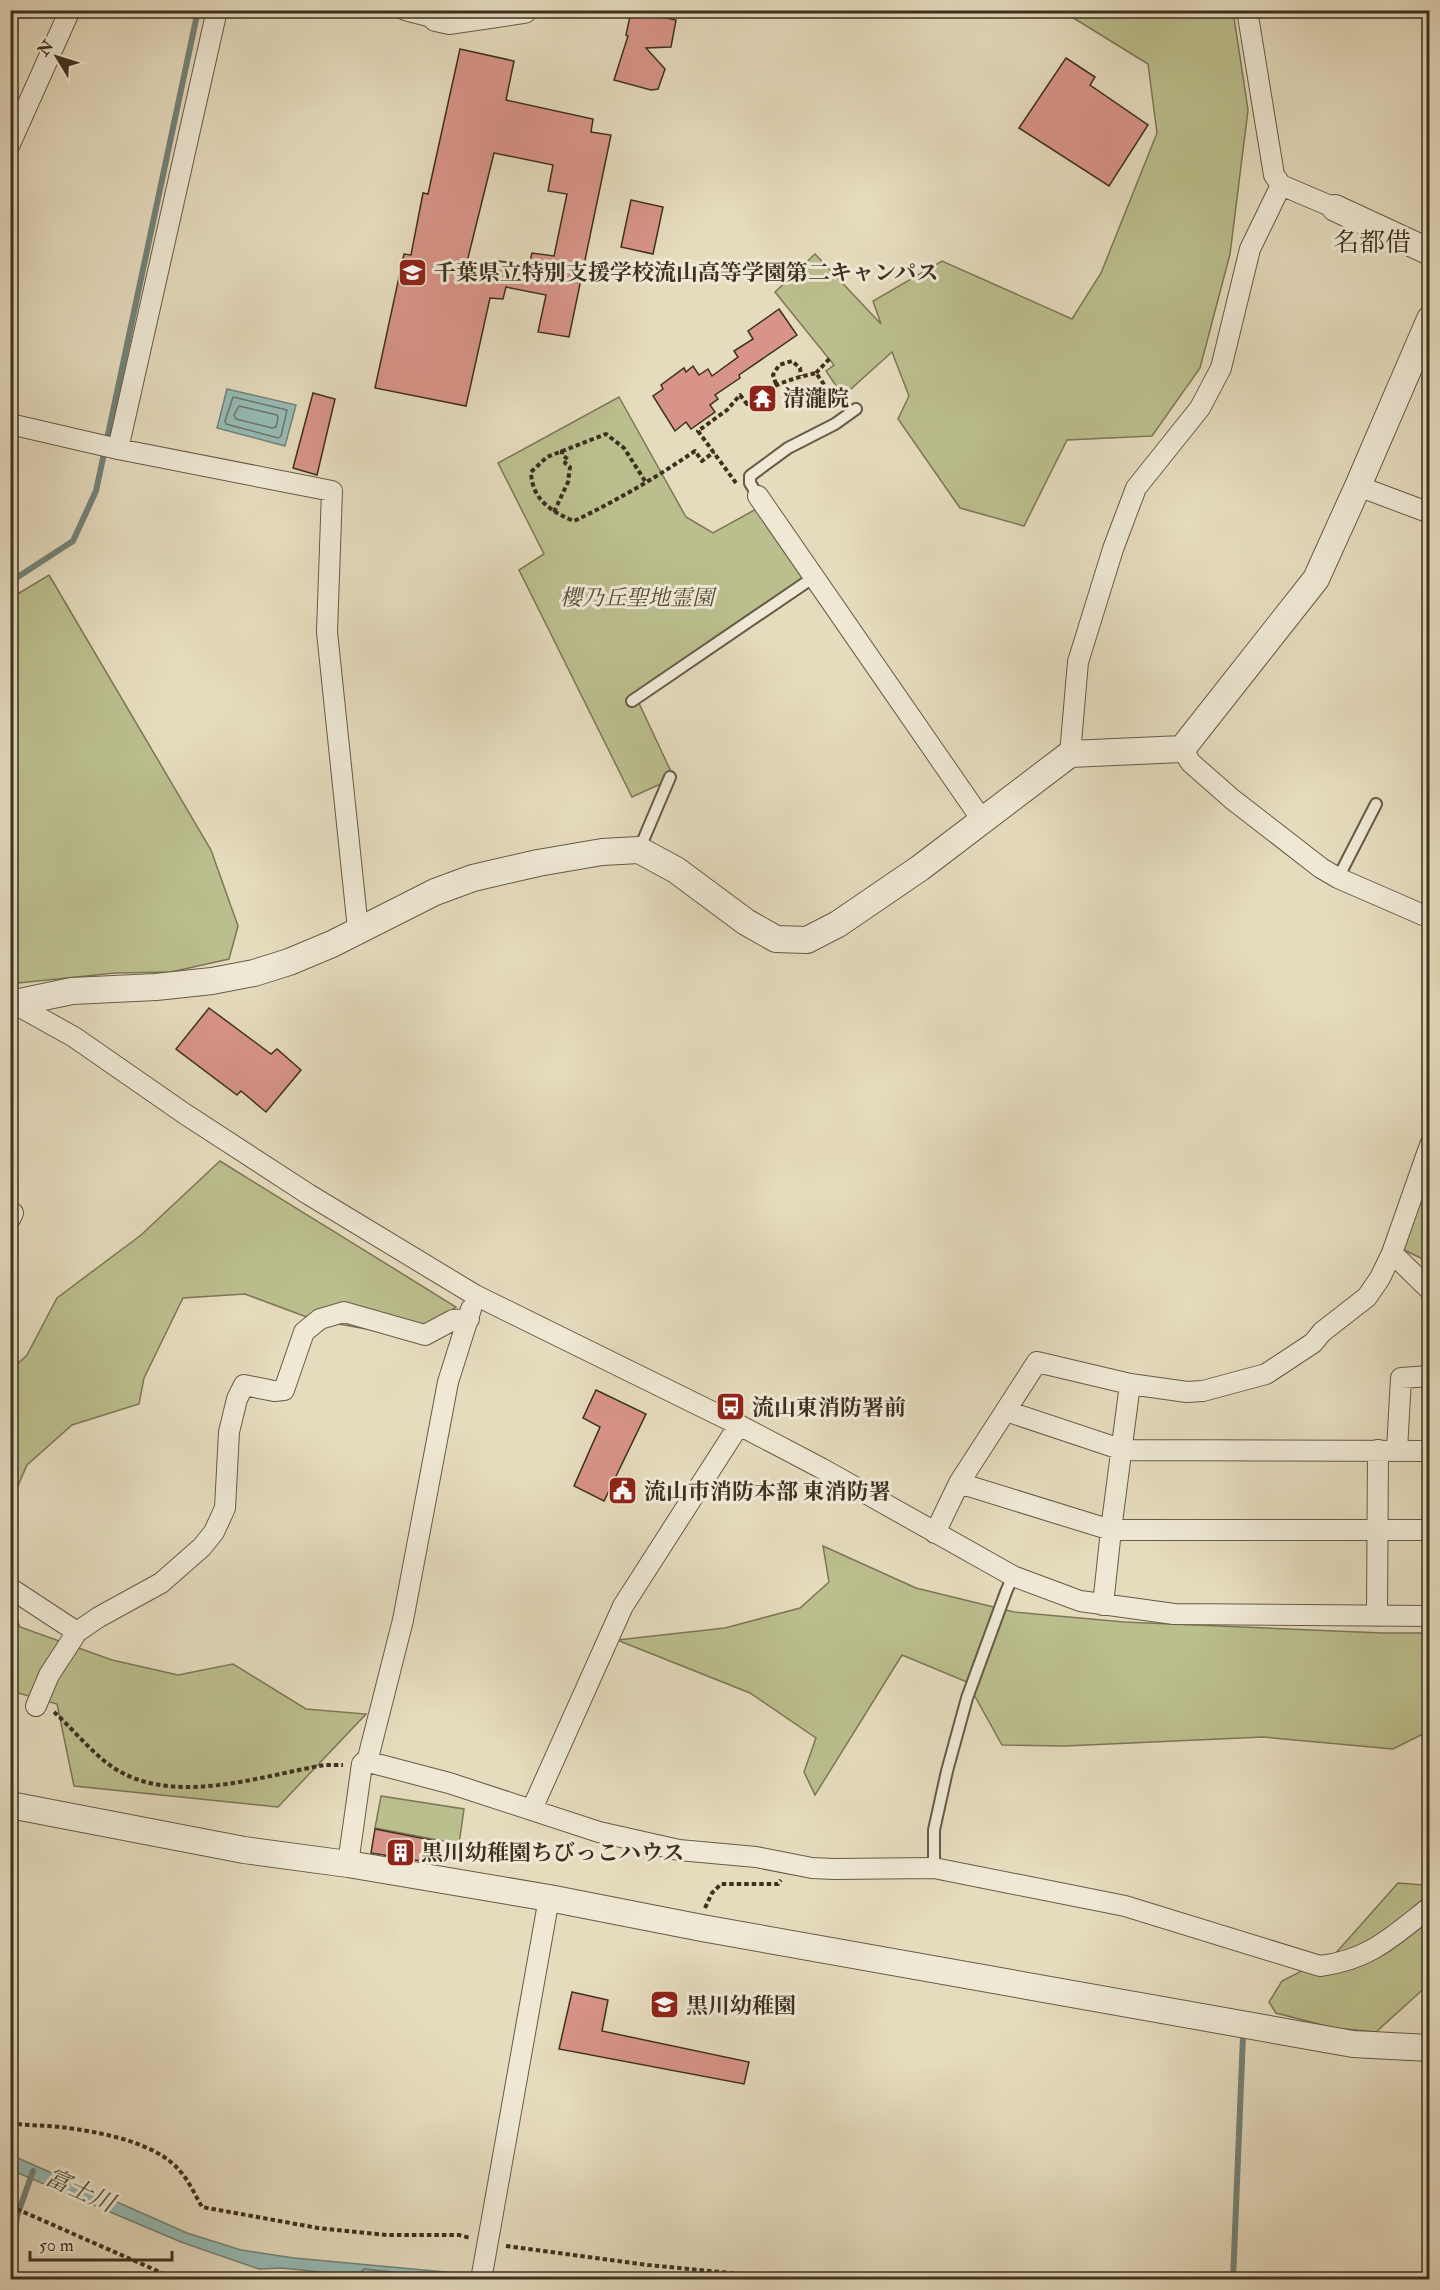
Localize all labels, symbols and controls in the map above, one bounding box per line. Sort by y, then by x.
north arrow [27,27,87,87]
text: N [33,36,59,61]
district label: 名都借 [1333,227,1411,259]
school or university icon: 千葉県立特別支援学校流山高等学園第二キャンパス [397,256,429,288]
place label: 千葉県立特別支援学校流山高等学園第二キャンパス [434,259,938,287]
temple icon: 清瀧院 [746,382,778,414]
place label: 清瀧院 [783,385,849,413]
park label: 櫻乃丘聖地霊園 [560,584,717,612]
bus stop icon: 流山東消防署前 [715,1391,747,1423]
place label: 流山東消防署前 [752,1394,906,1422]
public building icon: 流山市消防本部 東消防署 [607,1475,639,1507]
place label: 流山市消防本部 東消防署 [644,1478,891,1506]
building icon: 黒川幼稚園ちびっこハウス [384,1836,416,1868]
place label: 黒川幼稚園ちびっこハウス [421,1839,684,1867]
school or university icon: 黒川幼稚園 [649,1989,681,2021]
place label: 黒川幼稚園 [686,1992,796,2020]
water label: 富士川 [41,2162,122,2220]
scale bar [30,2224,172,2262]
text: 50 m [39,2234,74,2257]

